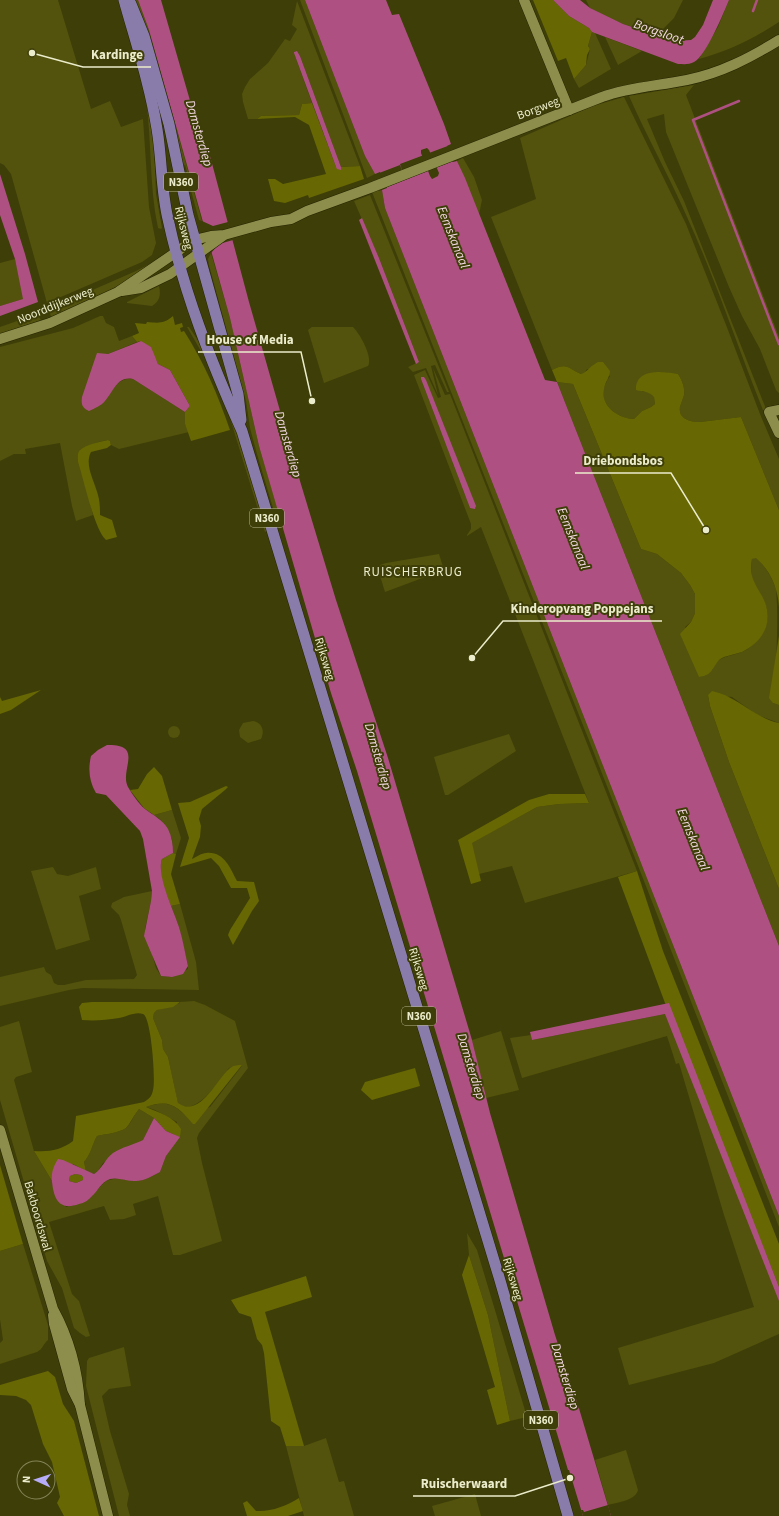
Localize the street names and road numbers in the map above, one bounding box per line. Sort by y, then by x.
street label: Borgweg [515,93,562,124]
road number: N360 [164,173,198,191]
street label: Rijksweg [170,205,197,252]
street label: Noorddijkerweg [15,282,96,328]
road number: N360 [250,509,284,527]
street label: Rijksweg [310,636,339,683]
street label: Rijksweg [404,946,433,993]
road number: N360 [402,1007,436,1025]
street label: Bakboordswal [19,1179,56,1253]
street label: Rijksweg [498,1256,527,1303]
road number: N360 [524,1411,558,1429]

